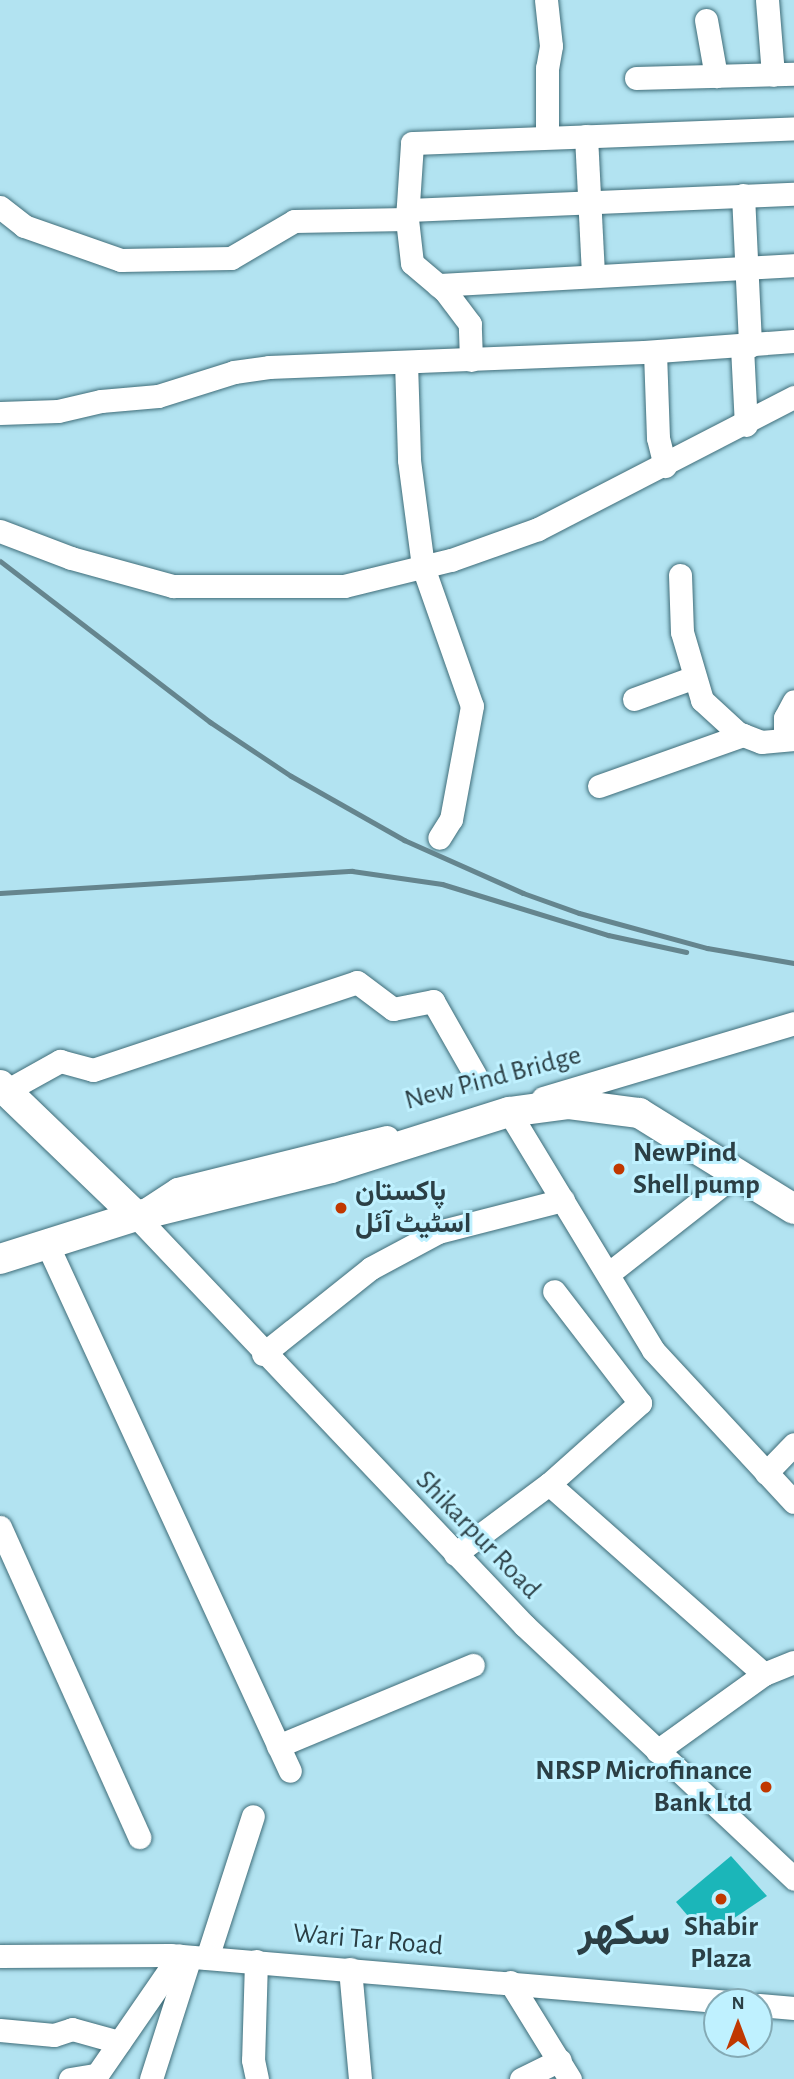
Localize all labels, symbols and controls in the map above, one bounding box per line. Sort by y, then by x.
street label: New Pind Bridge [401,1038,585,1118]
place label: NewPind Shell pump [633,1136,760,1202]
marker: NewPind Shell pump [611,1161,627,1177]
place label: پاکستان اسٹیٹ آئل [355,1175,471,1241]
marker: پاکستان اسٹیٹ آئل [333,1200,349,1216]
street label: Shikarpur Road [408,1464,548,1606]
place label: NRSP Microfinance Bank Ltd [535,1754,752,1820]
marker: NRSP Microfinance Bank Ltd [758,1779,774,1795]
marker: Shabir Plaza [713,1891,729,1907]
district label: سکھر [578,1906,670,1956]
place label: Shabir Plaza [684,1910,758,1976]
street label: Wari Tar Road [292,1917,444,1963]
north arrow [703,1988,773,2058]
text: N [731,1994,745,2013]

